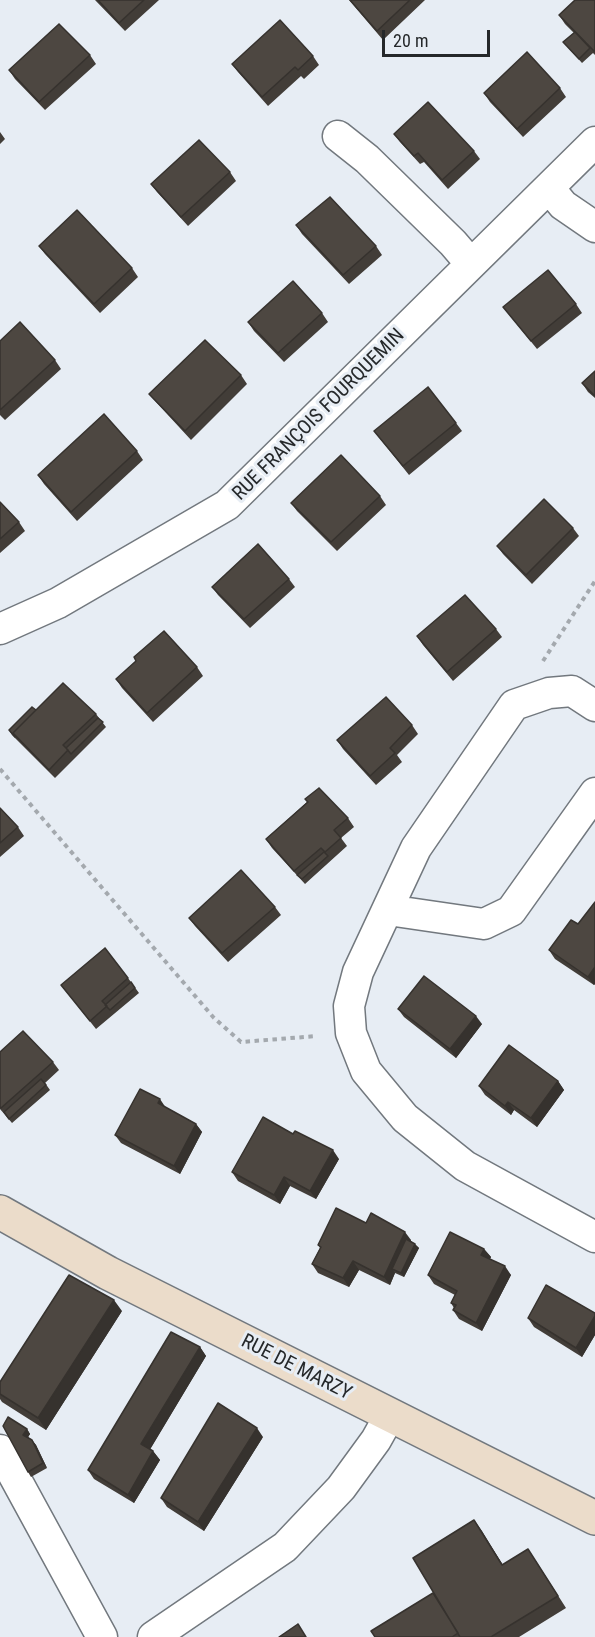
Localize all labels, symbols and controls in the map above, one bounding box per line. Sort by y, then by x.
scale bar [385,18,493,56]
text: 20 m [393,30,428,51]
street label: RUE FRANÇOIS FOURQUEMIN [228,324,410,506]
street label: RUE DE MARZY [237,1330,355,1406]

